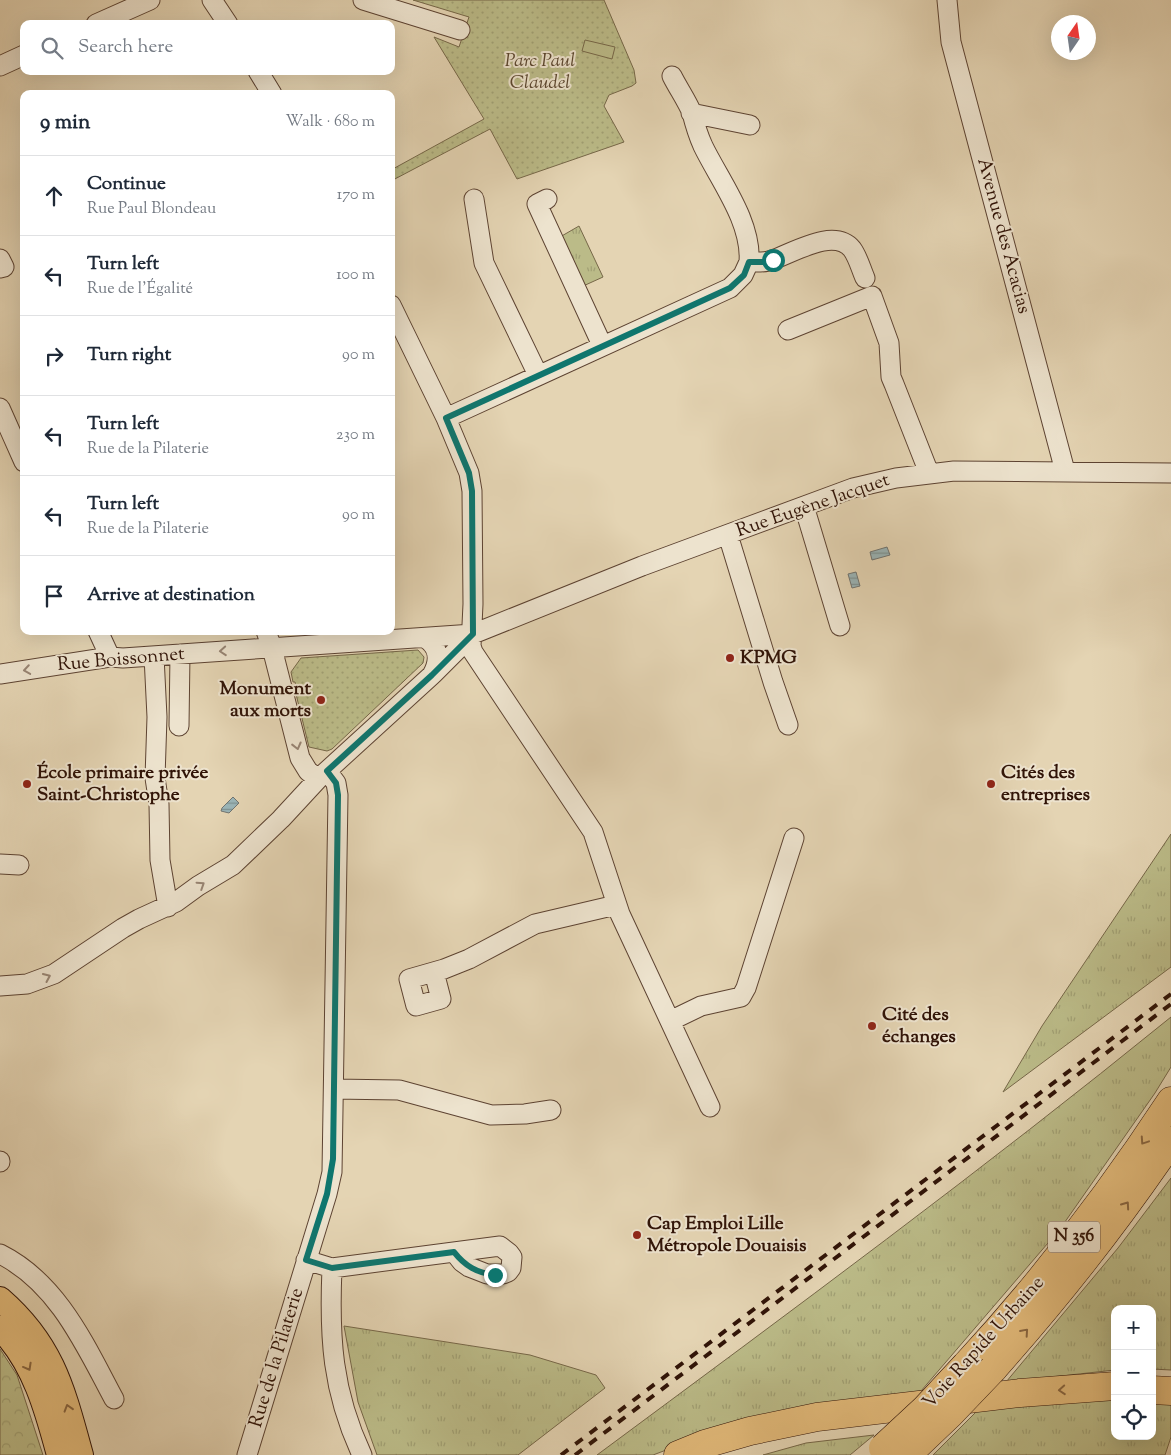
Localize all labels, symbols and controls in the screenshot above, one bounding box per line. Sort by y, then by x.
north arrow [1051,15,1096,60]
search box [20,20,395,75]
icon: search [38,34,66,62]
text: Search here [78,34,173,61]
park label: Parc Paul Claudel [505,48,575,97]
text: 9 min [40,108,90,138]
text: Walk · 680 m [286,111,375,134]
street label: Avenue des Acacias [969,155,1037,317]
text: Continue [87,171,166,198]
icon: ahead [40,182,68,210]
text: 170 m [337,184,375,207]
text: Rue Paul Blondeau [87,198,216,221]
route start [762,249,785,272]
text: Turn left [87,251,159,278]
icon: left [40,262,68,290]
text: 100 m [336,264,375,287]
text: Rue de l'Égalité [87,278,193,301]
icon: right [40,342,68,370]
text: Turn right [87,342,171,369]
text: 90 m [342,344,375,367]
text: Turn left [87,411,159,438]
icon: left [40,422,68,450]
text: 230 m [336,424,375,447]
text: Rue de la Pilaterie [87,438,209,461]
street label: Rue Eugène Jacquet [733,467,894,545]
text: Turn left [87,491,159,518]
icon: left [40,502,68,530]
text: 90 m [342,504,375,527]
text: Rue de la Pilaterie [87,518,209,541]
icon: arrive [40,582,68,610]
text: Arrive at destination [87,582,255,609]
street label: Rue Boissonnet [56,641,186,679]
one-way arrow [219,645,227,656]
place label: KPMG [740,645,797,672]
marker: KPMG [724,652,736,664]
one-way arrow [23,664,31,674]
place label: Monument aux morts [220,676,312,725]
marker: Monument aux morts [315,694,327,706]
one-way arrow [291,741,302,750]
place label: École primaire privée Saint-Christophe [37,760,208,809]
place label: Cités des entreprises [1001,760,1091,809]
marker: École primaire privée Saint-Christophe [21,778,33,790]
marker: Cités des entreprises [985,778,997,790]
one-way arrow [196,881,205,891]
one-way arrow [42,973,51,984]
place label: Cité des échanges [882,1002,956,1051]
marker: Cité des échanges [866,1020,878,1032]
one-way arrow [1141,1135,1150,1145]
one-way arrow [1120,1201,1129,1211]
place label: Cap Emploi Lille Métropole Douaisis [647,1211,807,1260]
road number: N 356 [1048,1222,1100,1252]
marker: Cap Emploi Lille Métropole Douaisis [631,1229,643,1241]
route end [484,1264,507,1287]
street label: Voie Rapide Urbaine [917,1271,1051,1415]
street label: Rue de la Pilaterie [243,1285,311,1431]
map controls [1111,1305,1156,1440]
button: + [1111,1305,1156,1350]
one-way arrow [1020,1329,1029,1338]
button: − [1111,1350,1156,1395]
one-way arrow [22,1362,32,1371]
one-way arrow [1058,1384,1066,1395]
button: locate [1111,1395,1156,1440]
one-way arrow [63,1404,73,1413]

